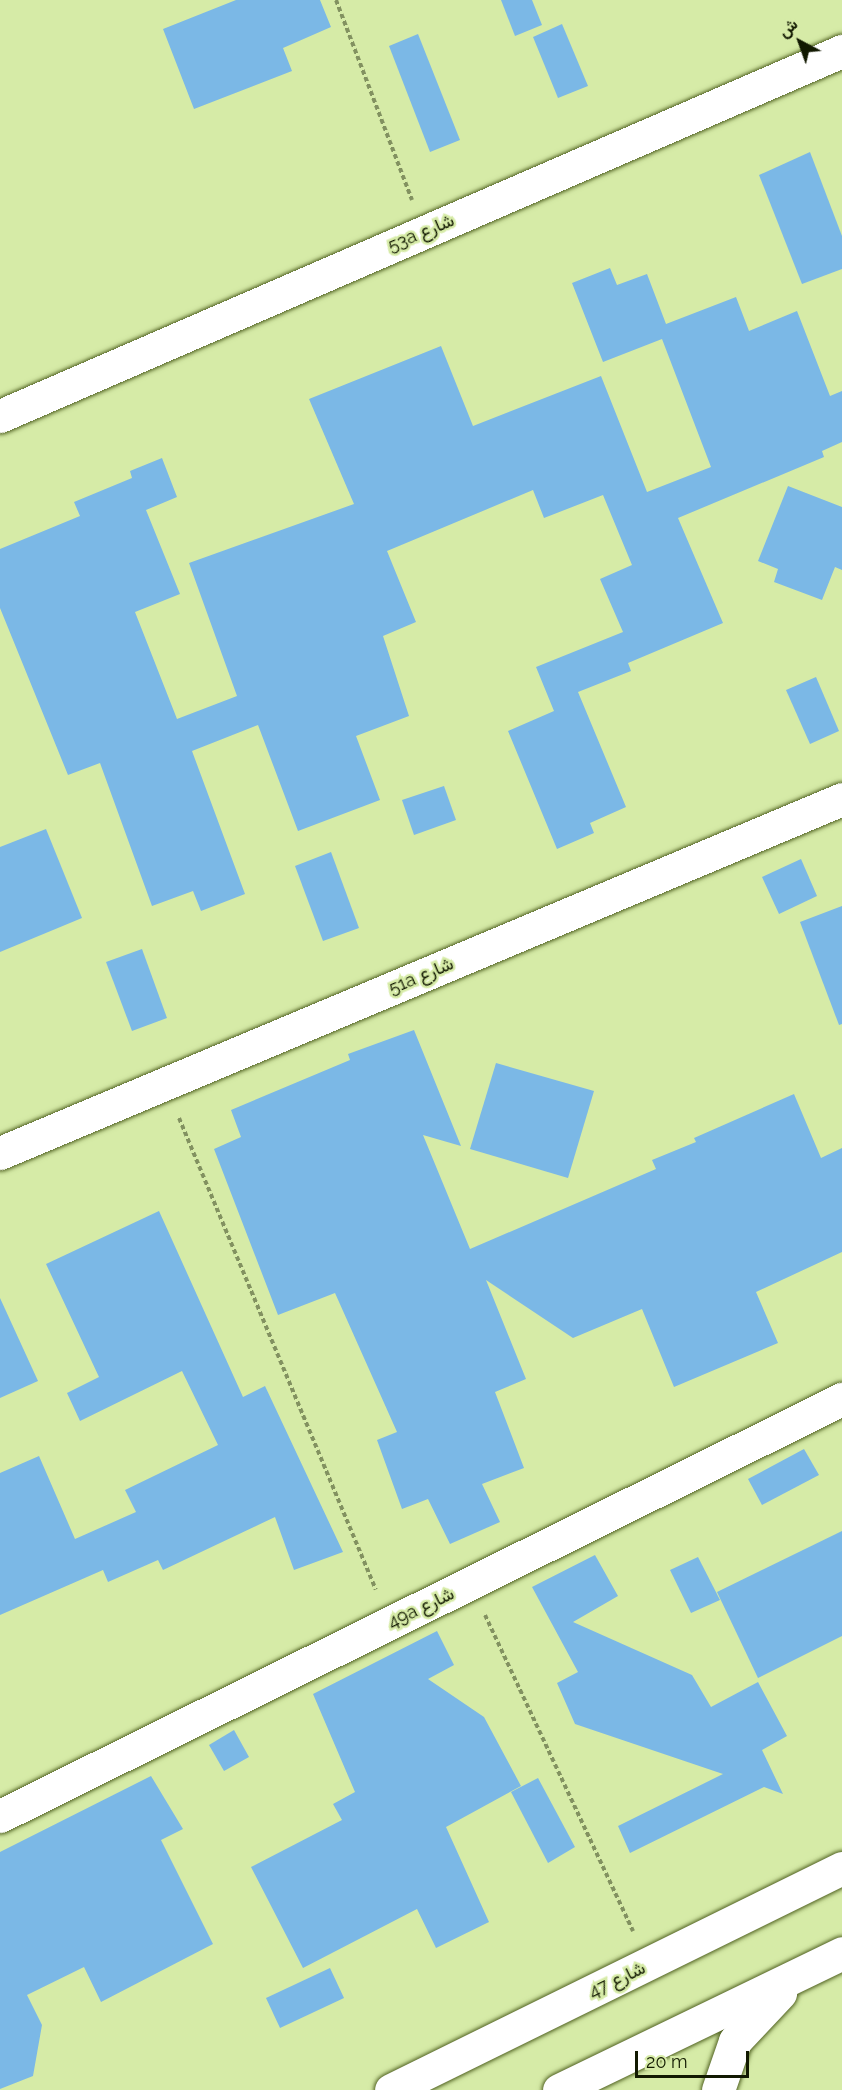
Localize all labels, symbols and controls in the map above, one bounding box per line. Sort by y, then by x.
north arrow [770,12,830,72]
text: ش [774,15,801,42]
street label: 53a شارع [385,209,457,257]
street label: 51a شارع [385,953,457,999]
street label: 49a شارع [384,1583,458,1633]
street label: شارع 47 [585,1957,649,2003]
scale bar [638,2039,752,2077]
text: 20 m [646,2051,688,2072]

